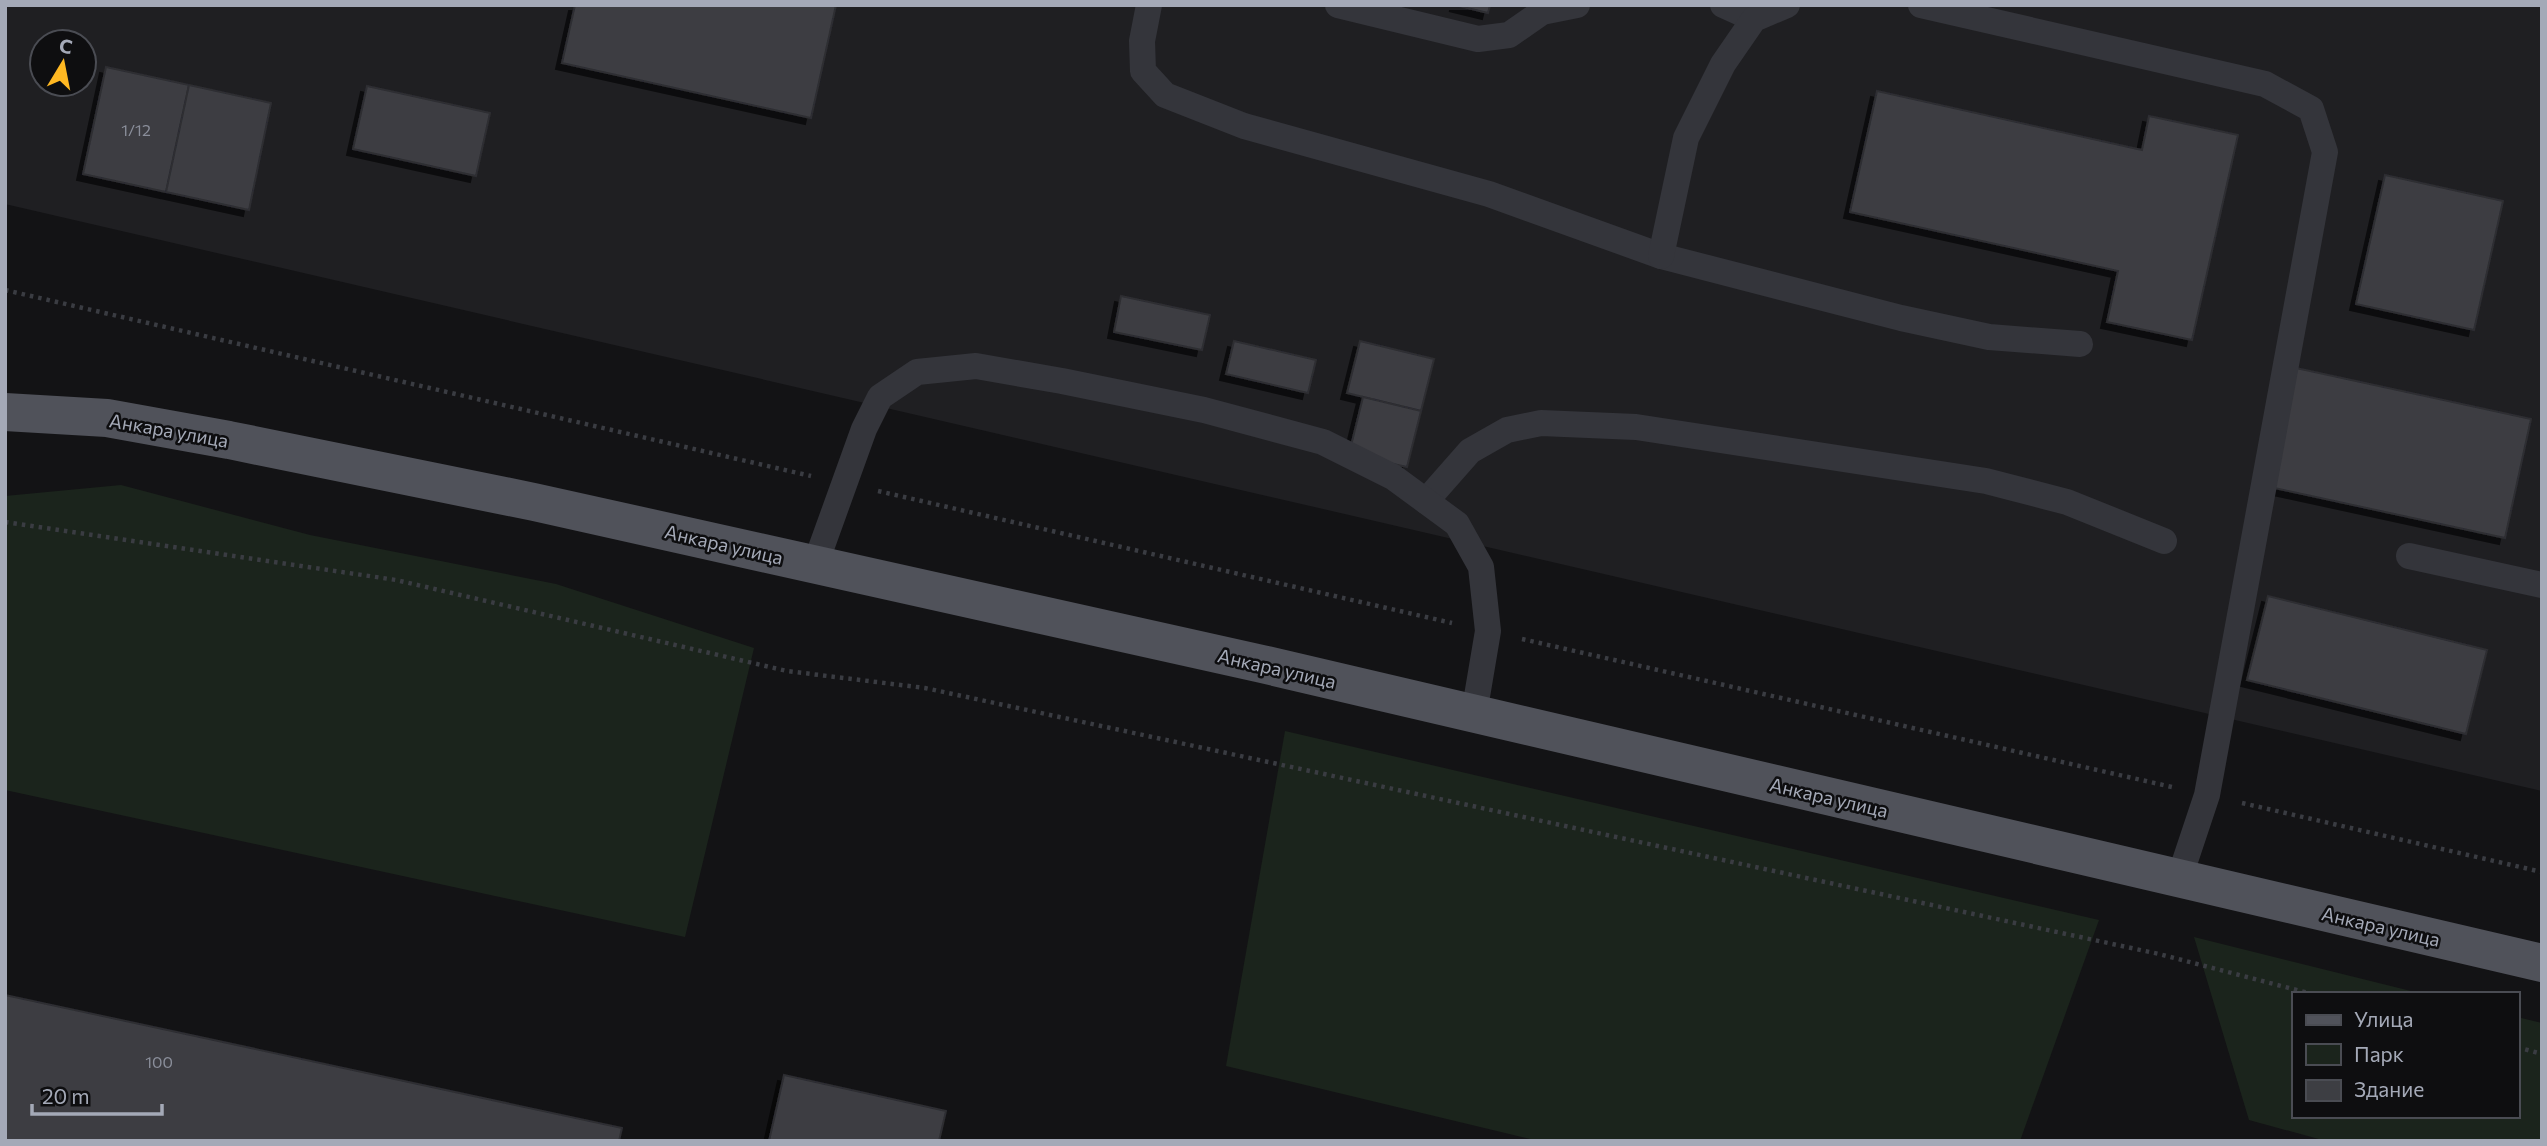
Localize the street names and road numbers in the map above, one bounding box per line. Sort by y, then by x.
street label: Анкара улица [108,408,230,452]
street label: Анкара улица [663,519,785,569]
street label: Анкара улица [1216,643,1338,693]
street label: Анкара улица [1768,772,1890,822]
street label: Анкара улица [2320,901,2442,951]

